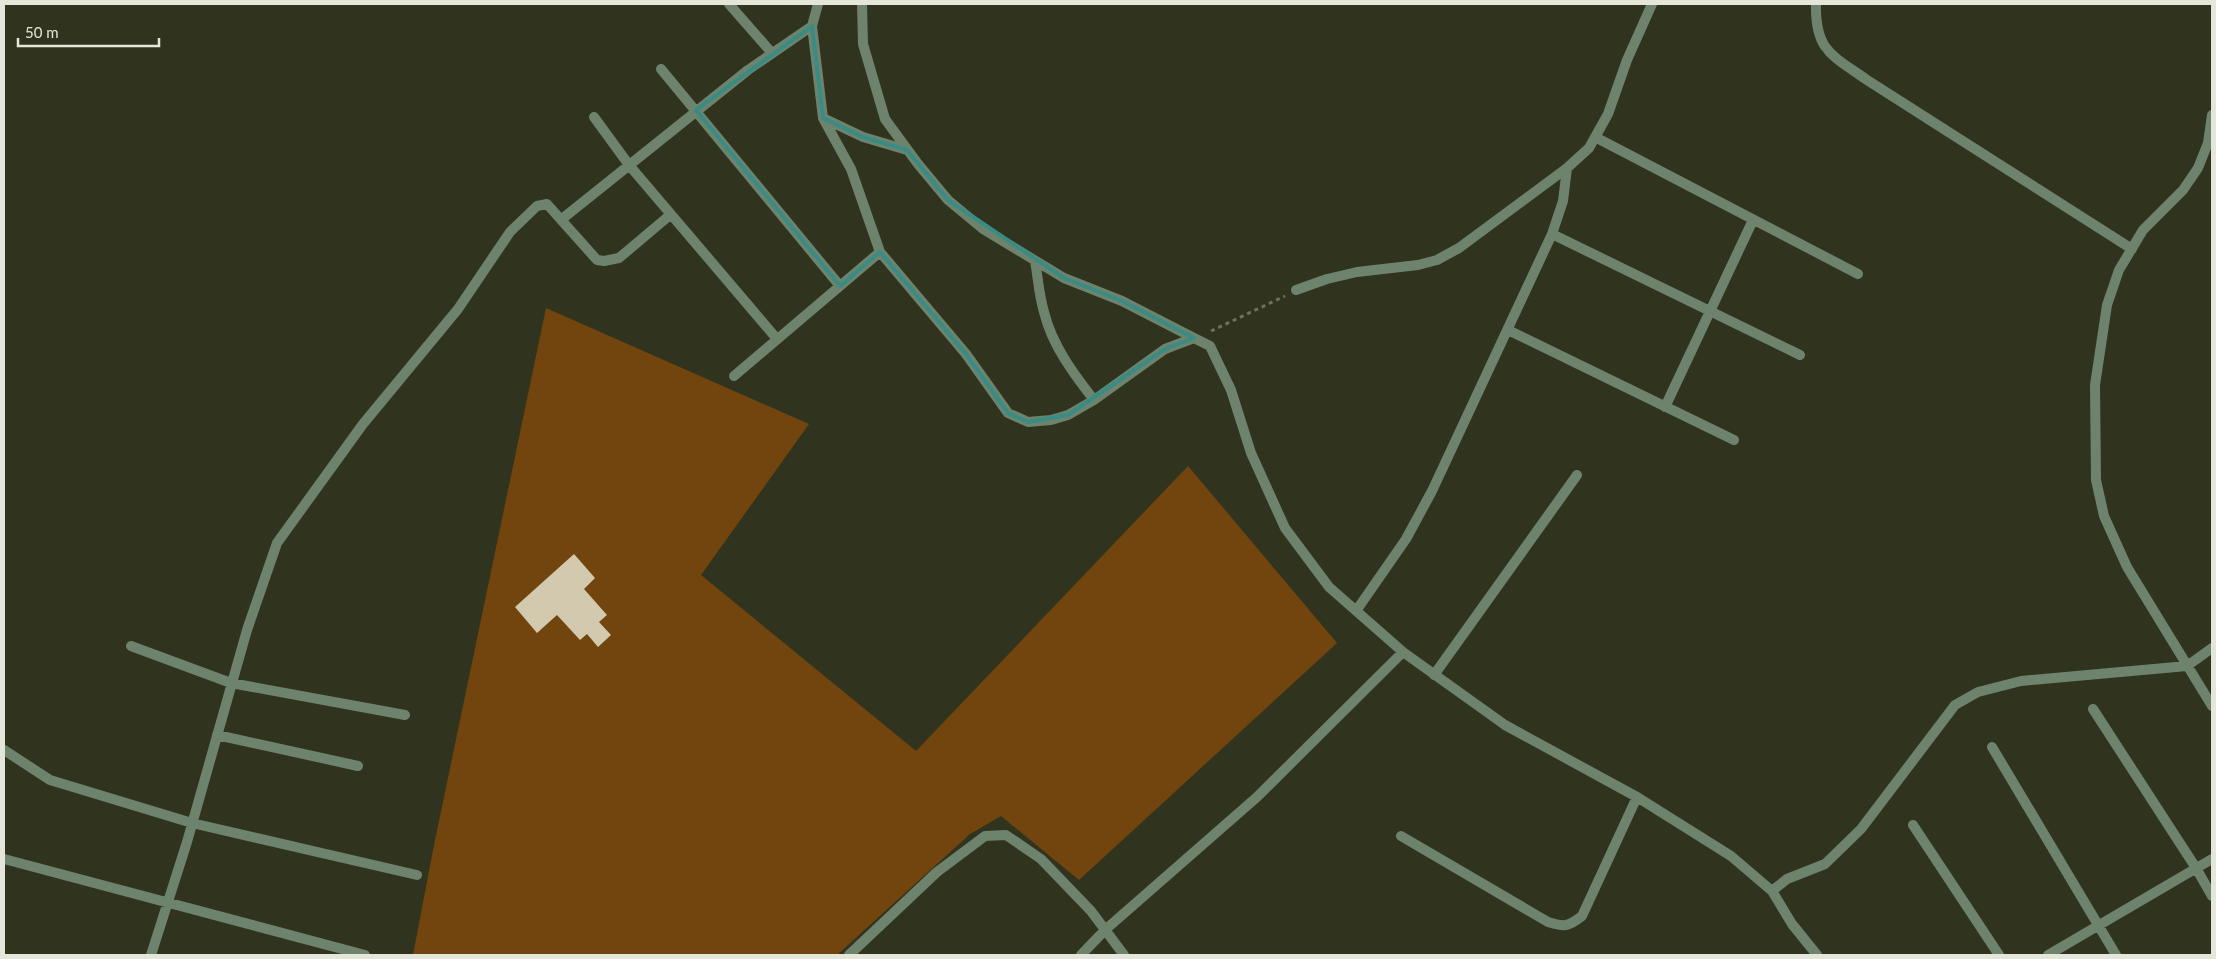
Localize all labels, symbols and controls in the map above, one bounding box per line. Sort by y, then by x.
scale bar [18,15,159,47]
text: 50 m [25,23,59,41]

